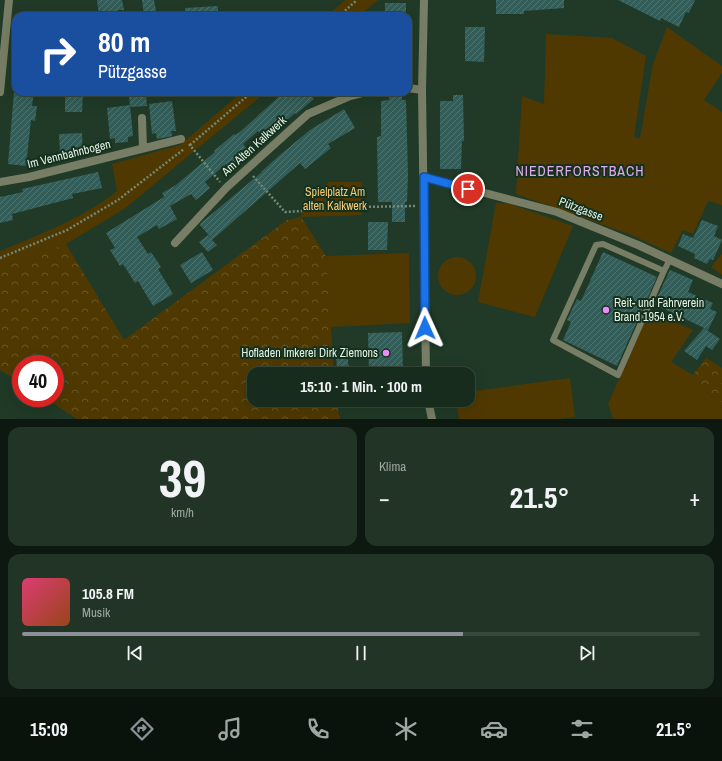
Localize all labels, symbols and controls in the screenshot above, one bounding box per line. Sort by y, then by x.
text: 80 m [98,23,150,61]
icon: right [32,28,84,80]
text: Pützgasse [98,59,167,84]
street label: Am Alten Kalkwerk [217,113,290,180]
street label: Im Vennbahnbogen [26,136,112,172]
district label: NIEDERFORSTBACH [515,162,645,180]
pin [451,172,485,206]
icon: arrive [457,178,479,200]
park label: Spielplatz Am alten Kalkwerk [303,184,367,214]
street label: Pützgasse [557,193,605,225]
place label: Reit- und Fahrverein Brand 1954 e.V. [614,295,704,325]
marker: Reit- und Fahrverein Brand 1954 e.V. [601,305,611,315]
position arrow [404,307,446,349]
place label: Hofladen Imkerei Dirk Ziemons [241,345,378,361]
marker: Hofladen Imkerei Dirk Ziemons [381,348,391,358]
speed limit sign: 40 [12,355,64,407]
text: 15:10 · 1 Min. · 100 m [300,376,422,397]
text: 39 [159,443,206,513]
text: Klima [379,458,406,475]
text: 21.5° [510,477,569,517]
text: − [379,483,390,513]
text: + [689,483,700,513]
text: km/h [171,504,194,521]
text: 105.8 FM [82,583,134,604]
text: Musik [82,604,110,621]
icon: previous [124,642,146,664]
icon: pause [350,642,372,664]
icon: next [576,642,598,664]
icon: directions [128,715,156,743]
icon: music [216,715,244,743]
icon: phone [304,715,332,743]
icon: climate [392,715,420,743]
icon: car [480,715,508,743]
icon: filters [568,715,596,743]
text: 15:09 [30,717,68,742]
text: 21.5° [656,717,692,742]

